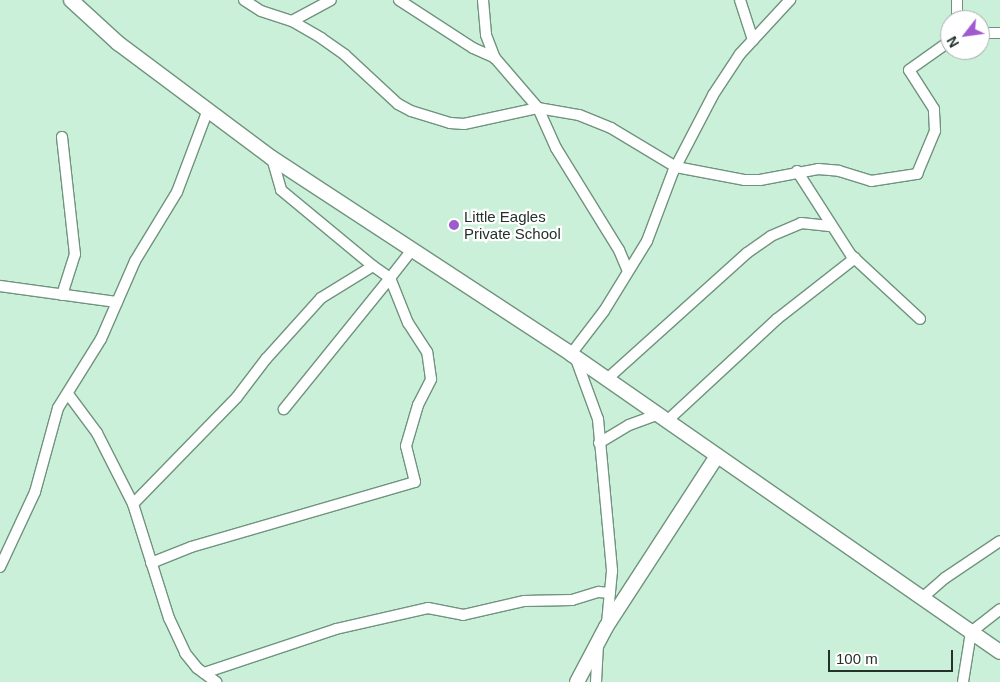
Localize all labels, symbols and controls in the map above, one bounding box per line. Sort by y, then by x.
north arrow [940,10,990,60]
text: N [943,34,962,50]
place label: Little Eagles Private School [464,207,561,242]
marker: Little Eagles Private School [448,219,460,231]
scale bar [830,640,955,672]
text: 100 m [836,650,878,667]

